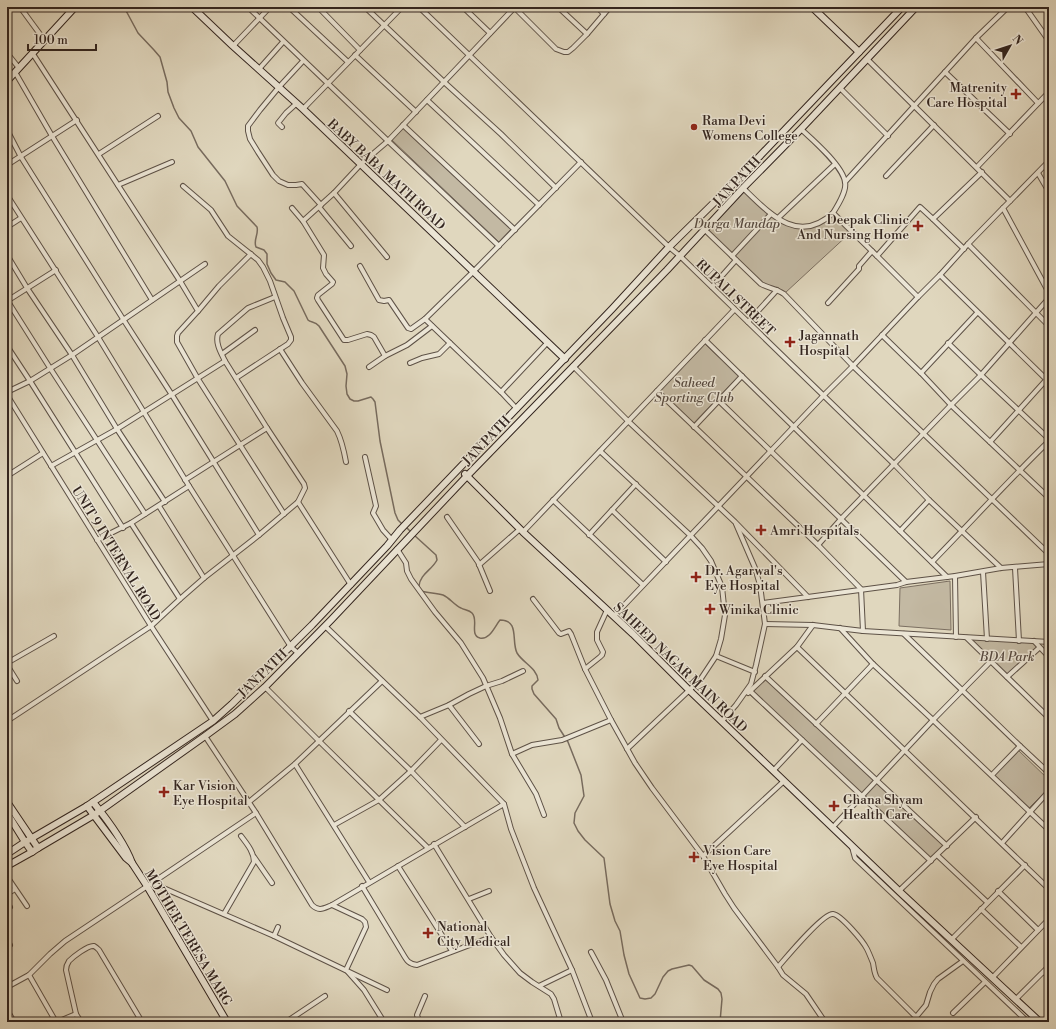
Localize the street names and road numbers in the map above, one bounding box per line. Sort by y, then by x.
street label: BABY BABA MATH ROAD [323,115,449,233]
street label: JAN PATH [709,153,764,211]
street label: RUPALI STREET [692,256,778,339]
street label: JAN PATH [459,412,515,469]
street label: UNIT 9 INTERNAL ROAD [68,483,164,624]
street label: SAHEED NAGAR MAIN ROAD [610,599,751,736]
street label: JAN PATH [234,646,291,702]
street label: MOTHER TERESA MARG [141,867,235,1009]

